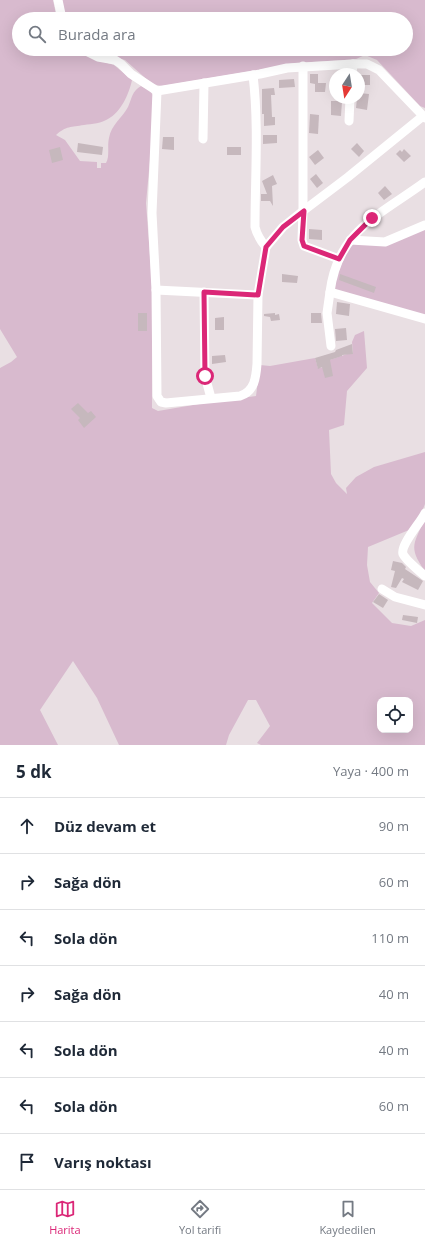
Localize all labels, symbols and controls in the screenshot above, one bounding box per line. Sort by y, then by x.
search box [12,12,413,56]
icon: search [26,23,48,45]
text: Burada ara [58,24,136,44]
north arrow [329,68,365,104]
route end [363,209,381,227]
route start [196,367,214,385]
map controls [377,697,413,733]
button: locate [377,697,413,733]
text: 5 dk [16,760,51,783]
text: Yaya · 400 m [333,762,409,780]
icon: ahead [16,815,38,837]
text: Düz devam et [54,816,156,836]
text: 90 m [379,817,409,835]
icon: right [16,871,38,893]
text: Sağa dön [54,872,121,892]
text: 60 m [379,873,409,891]
icon: left [16,927,38,949]
text: Sola dön [54,928,118,948]
text: 110 m [371,929,409,947]
icon: right [16,983,38,1005]
text: Sağa dön [54,984,121,1004]
text: 40 m [379,985,409,1003]
icon: left [16,1039,38,1061]
text: Sola dön [54,1040,118,1060]
text: 40 m [379,1041,409,1059]
icon: left [16,1095,38,1117]
text: Sola dön [54,1096,118,1116]
text: 60 m [379,1097,409,1115]
icon: arrive [16,1151,38,1173]
text: Varış noktası [54,1152,152,1172]
tab: Harita [49,1198,81,1237]
tab: Yol tarifi [179,1198,221,1237]
tab: Kaydedilen [319,1198,376,1237]

